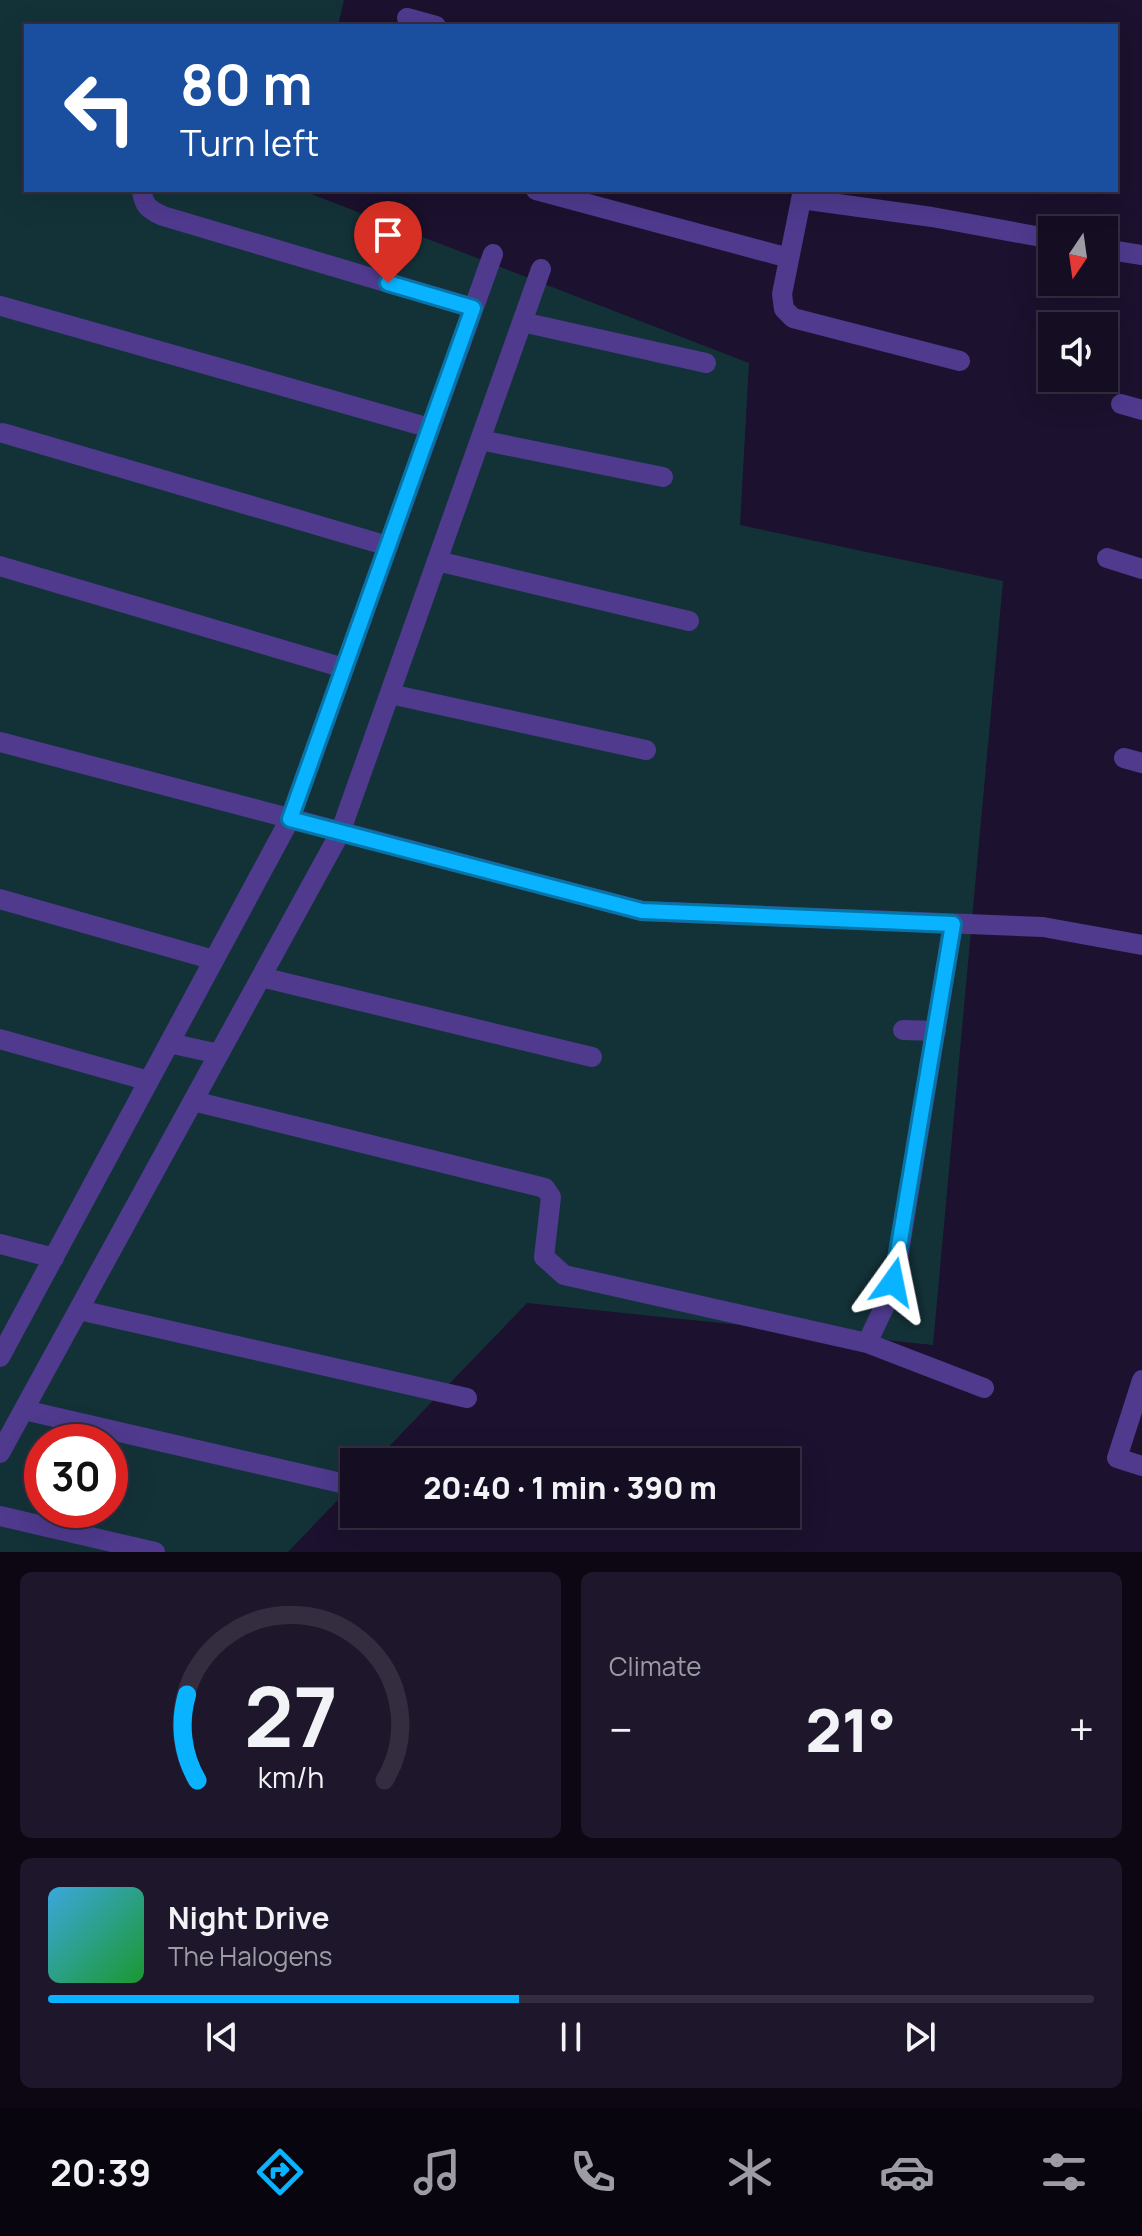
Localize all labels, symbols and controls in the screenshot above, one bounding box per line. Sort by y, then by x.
text: 80 m [180,45,313,122]
icon: left [48,56,152,160]
text: Turn left [180,118,319,167]
pin [354,201,422,283]
icon: arrive [366,213,410,257]
north arrow [1038,216,1118,296]
map controls [1038,216,1118,392]
button: sound [1038,312,1118,392]
position arrow [851,1240,935,1324]
speed limit sign: 30 [24,1424,128,1528]
text: 20:40 · 1 min · 390 m [423,1467,717,1508]
text: Climate [609,1648,701,1684]
text: 27 [244,1658,337,1772]
text: 21° [805,1688,896,1770]
text: − [609,1699,633,1759]
text: + [1069,1699,1094,1759]
text: km/h [257,1758,324,1797]
text: Night Drive [168,1897,330,1938]
text: The Halogens [168,1938,332,1974]
icon: previous [200,2015,244,2059]
icon: pause [549,2015,593,2059]
icon: next [898,2015,942,2059]
icon: directions [252,2144,308,2200]
icon: music [409,2144,465,2200]
icon: phone [565,2144,621,2200]
icon: climate [722,2144,778,2200]
icon: car [879,2144,935,2200]
icon: filters [1036,2144,1092,2200]
text: 20:39 [50,2148,151,2197]

